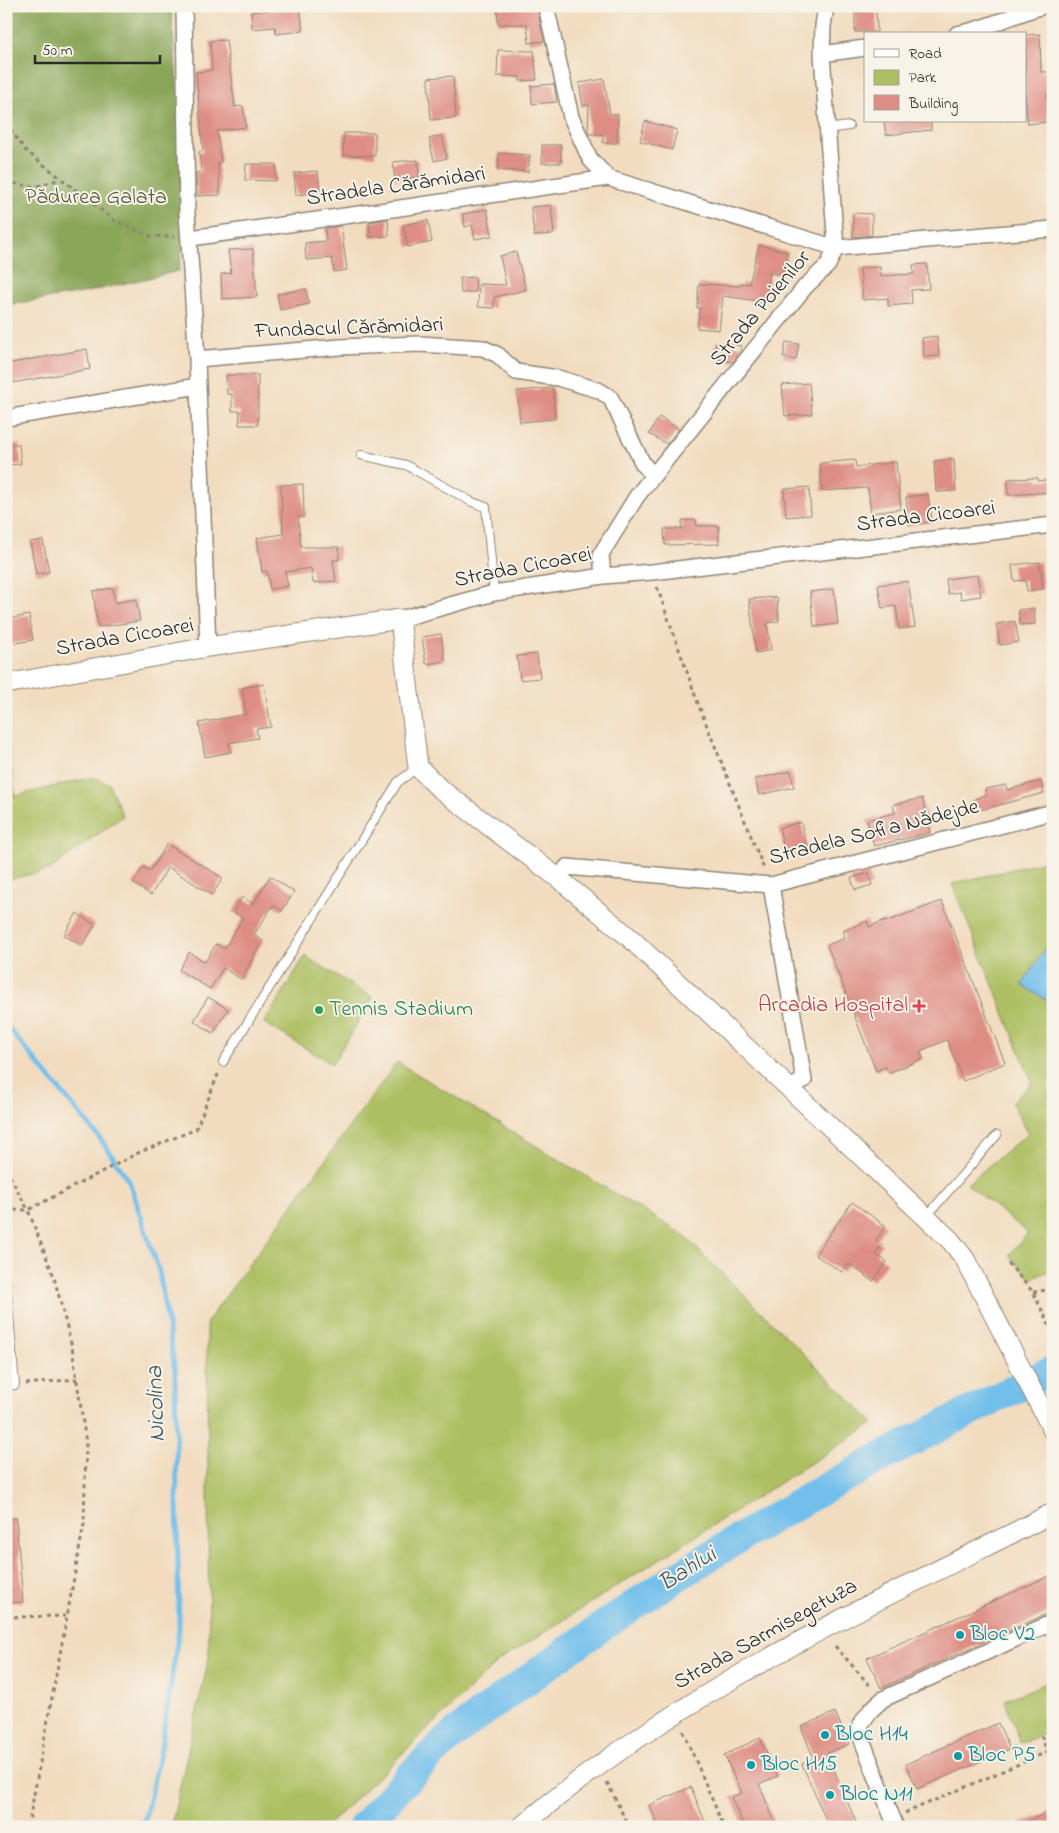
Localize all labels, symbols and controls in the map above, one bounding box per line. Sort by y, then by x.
scale bar [35,32,160,64]
legend [864,32,1026,122]
text: 50 m [42,40,73,62]
text: Road [909,43,942,65]
text: Park [909,67,937,89]
text: Building [908,93,958,116]
street label: Stradela Cărămidari [304,159,488,215]
park label: Pădurea Galata [25,182,167,214]
street label: Strada Poienilor [703,244,819,374]
street label: Fundacul Cărămidari [253,310,444,348]
street label: Strada Cicoarei [855,493,997,541]
street label: Strada Cicoarei [451,539,595,597]
street label: Strada Cicoarei [53,610,197,666]
street label: Stradela Sofia Nădejde [766,791,983,875]
place label: Arcadia Hospital [758,990,908,1022]
place label: Tennis Stadium [329,994,473,1026]
marker: Arcadia Hospital [912,999,926,1013]
marker: Tennis Stadium [313,1004,325,1016]
water label: Nicolina [138,1364,176,1443]
water label: Bahlui [652,1537,726,1601]
street label: Strada Sarmisegetuza [668,1571,864,1700]
place label: Bloc V2 [969,1619,1035,1651]
marker: Bloc V2 [954,1629,966,1641]
place label: Bloc H14 [834,1719,908,1751]
marker: Bloc H14 [819,1729,831,1741]
place label: Bloc P5 [967,1740,1036,1772]
place label: Bloc H15 [760,1749,837,1781]
marker: Bloc P5 [952,1750,964,1762]
marker: Bloc H15 [745,1759,757,1771]
place label: Bloc N11 [839,1779,913,1811]
marker: Bloc N11 [824,1789,836,1801]

